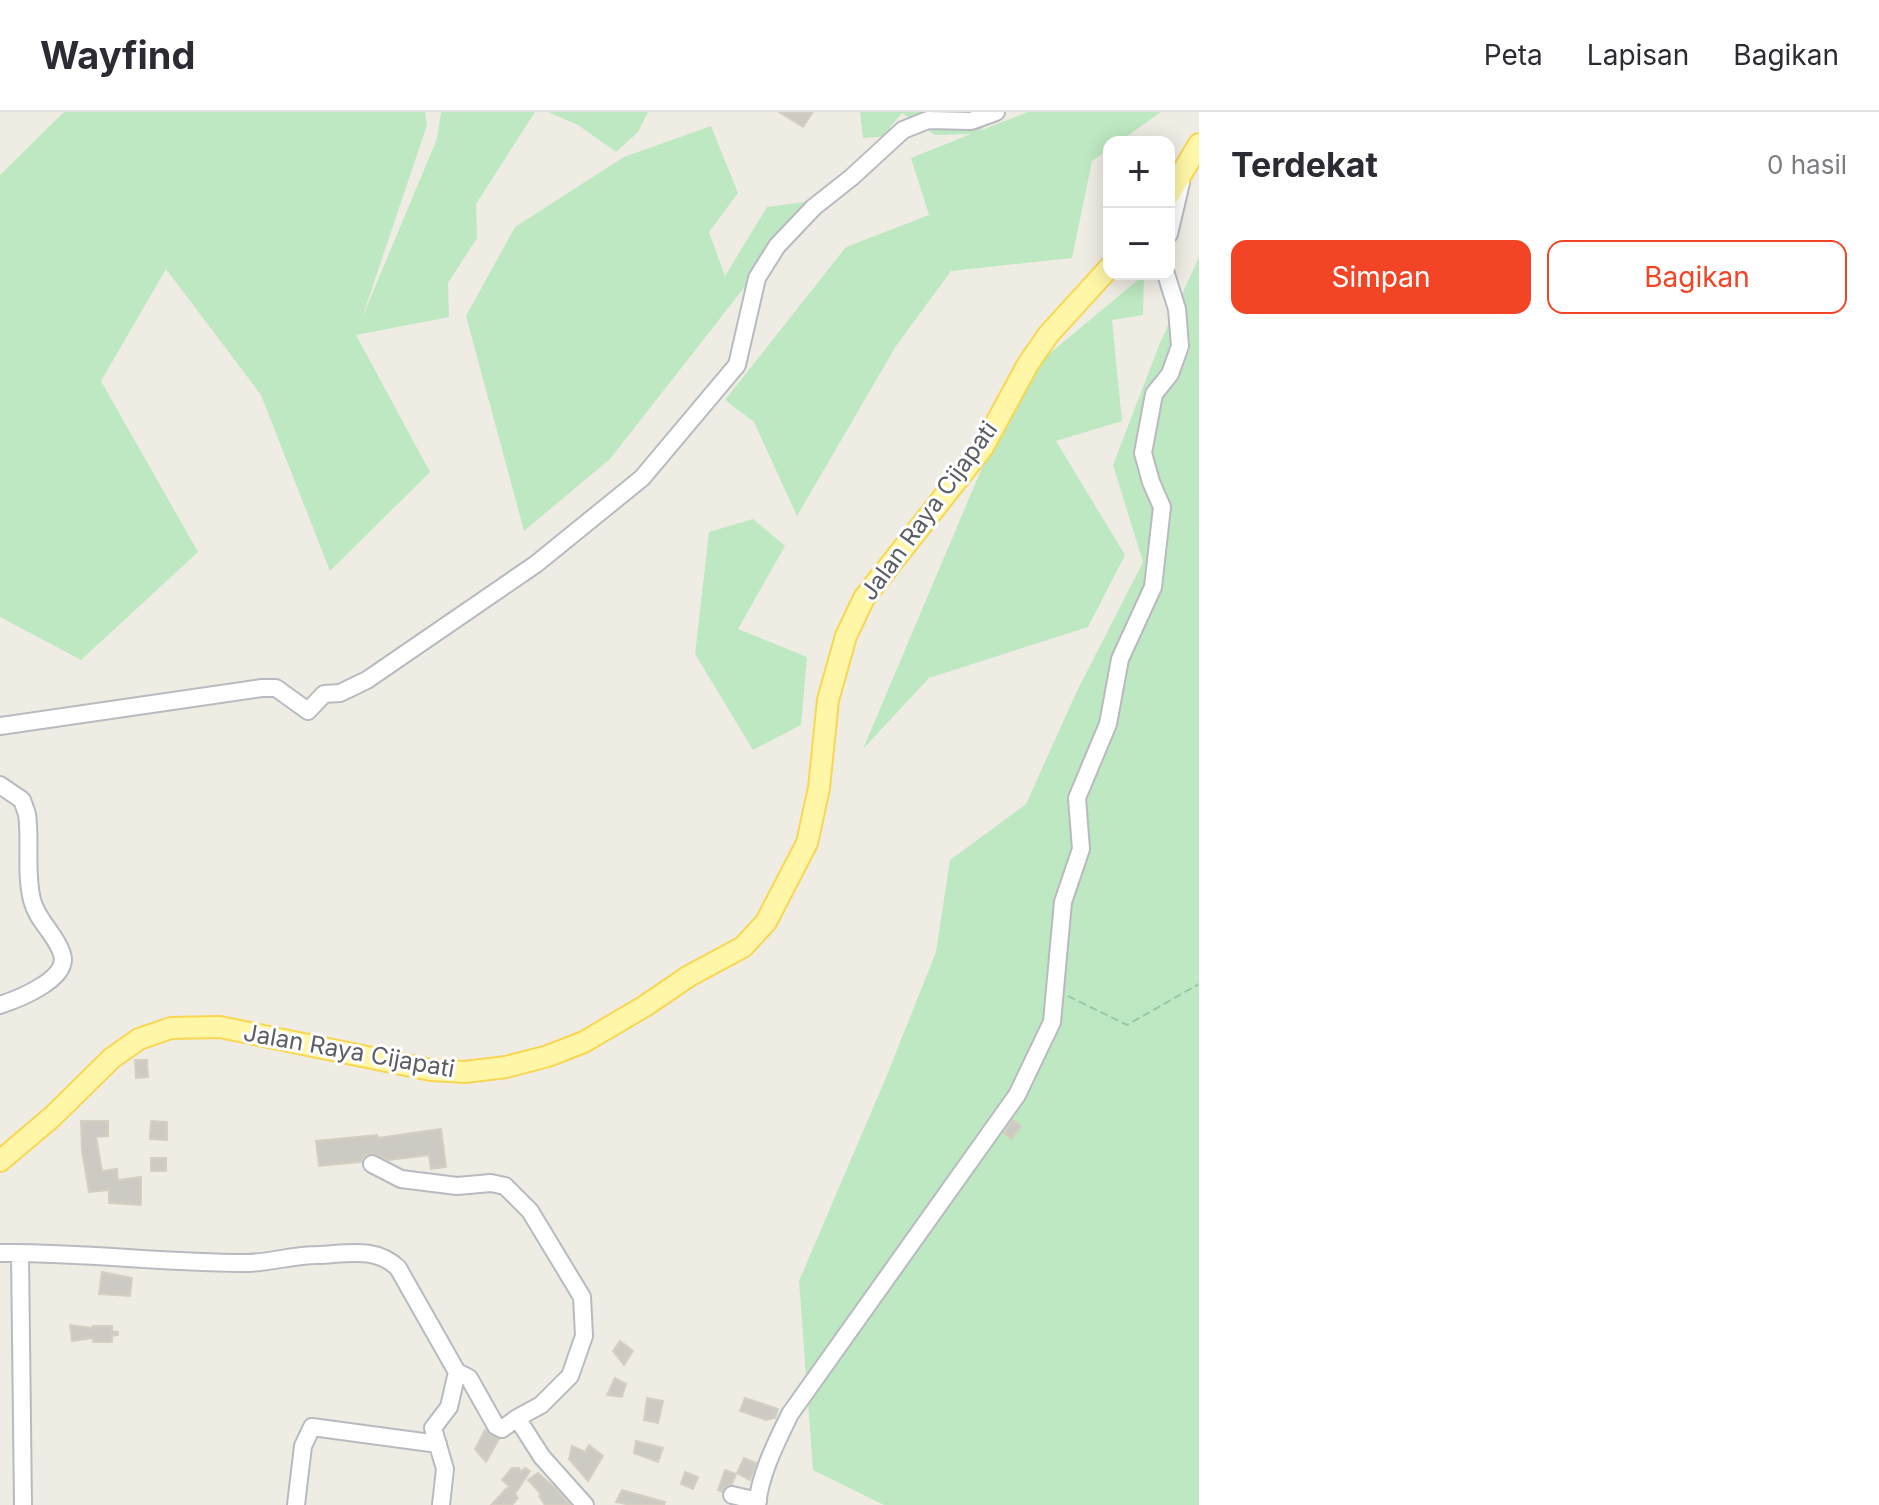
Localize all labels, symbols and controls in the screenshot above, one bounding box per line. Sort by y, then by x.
text: Wayfind [40,32,195,78]
text: Peta [1484,38,1543,72]
text: Lapisan [1587,38,1689,72]
text: Bagikan [1733,38,1839,72]
map controls [1103,136,1175,280]
button: + [1103,136,1175,208]
text: Terdekat [1231,144,1378,185]
text: 0 hasil [1767,149,1847,180]
button: − [1103,208,1175,280]
button: Simpan [1231,240,1531,314]
button: Bagikan [1547,240,1847,314]
street label: Jalan Raya Cijapati [854,416,1003,606]
street label: Jalan Raya Cijapati [241,1018,457,1083]

